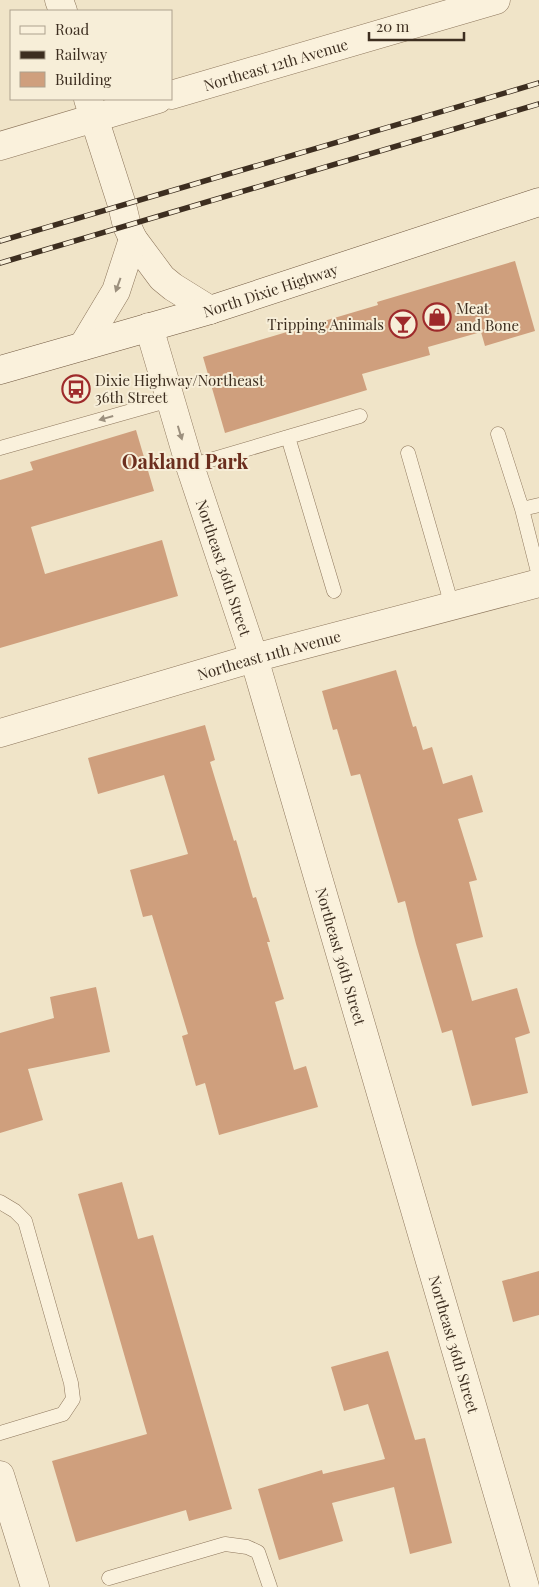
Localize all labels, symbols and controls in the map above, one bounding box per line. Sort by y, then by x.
legend [10,10,172,100]
scale bar [369,10,464,42]
text: 20 m [376,16,410,36]
text: Road [55,19,89,39]
street label: Northeast 12th Avenue [201,34,350,95]
text: Railway [55,44,108,64]
text: Building [55,69,112,89]
street label: North Dixie Highway [201,259,341,321]
one-way arrow [114,278,121,293]
place label: Meat and Bone [456,298,519,335]
shop icon: Meat and Bone [422,302,452,332]
bar icon: Tripping Animals [388,309,418,339]
place label: Tripping Animals [267,314,384,334]
place label: Dixie Highway/Northeast 36th Street [95,370,265,407]
bus stop icon: Dixie Highway/Northeast 36th Street [61,374,91,404]
one-way arrow [99,414,114,422]
one-way arrow [177,426,185,441]
district label: Oakland Park [122,447,248,474]
street label: Northeast 36th Street [192,497,256,639]
street label: Northeast 11th Avenue [195,626,343,684]
street label: Northeast 36th Street [311,885,371,1028]
street label: Northeast 36th Street [425,1273,484,1416]

